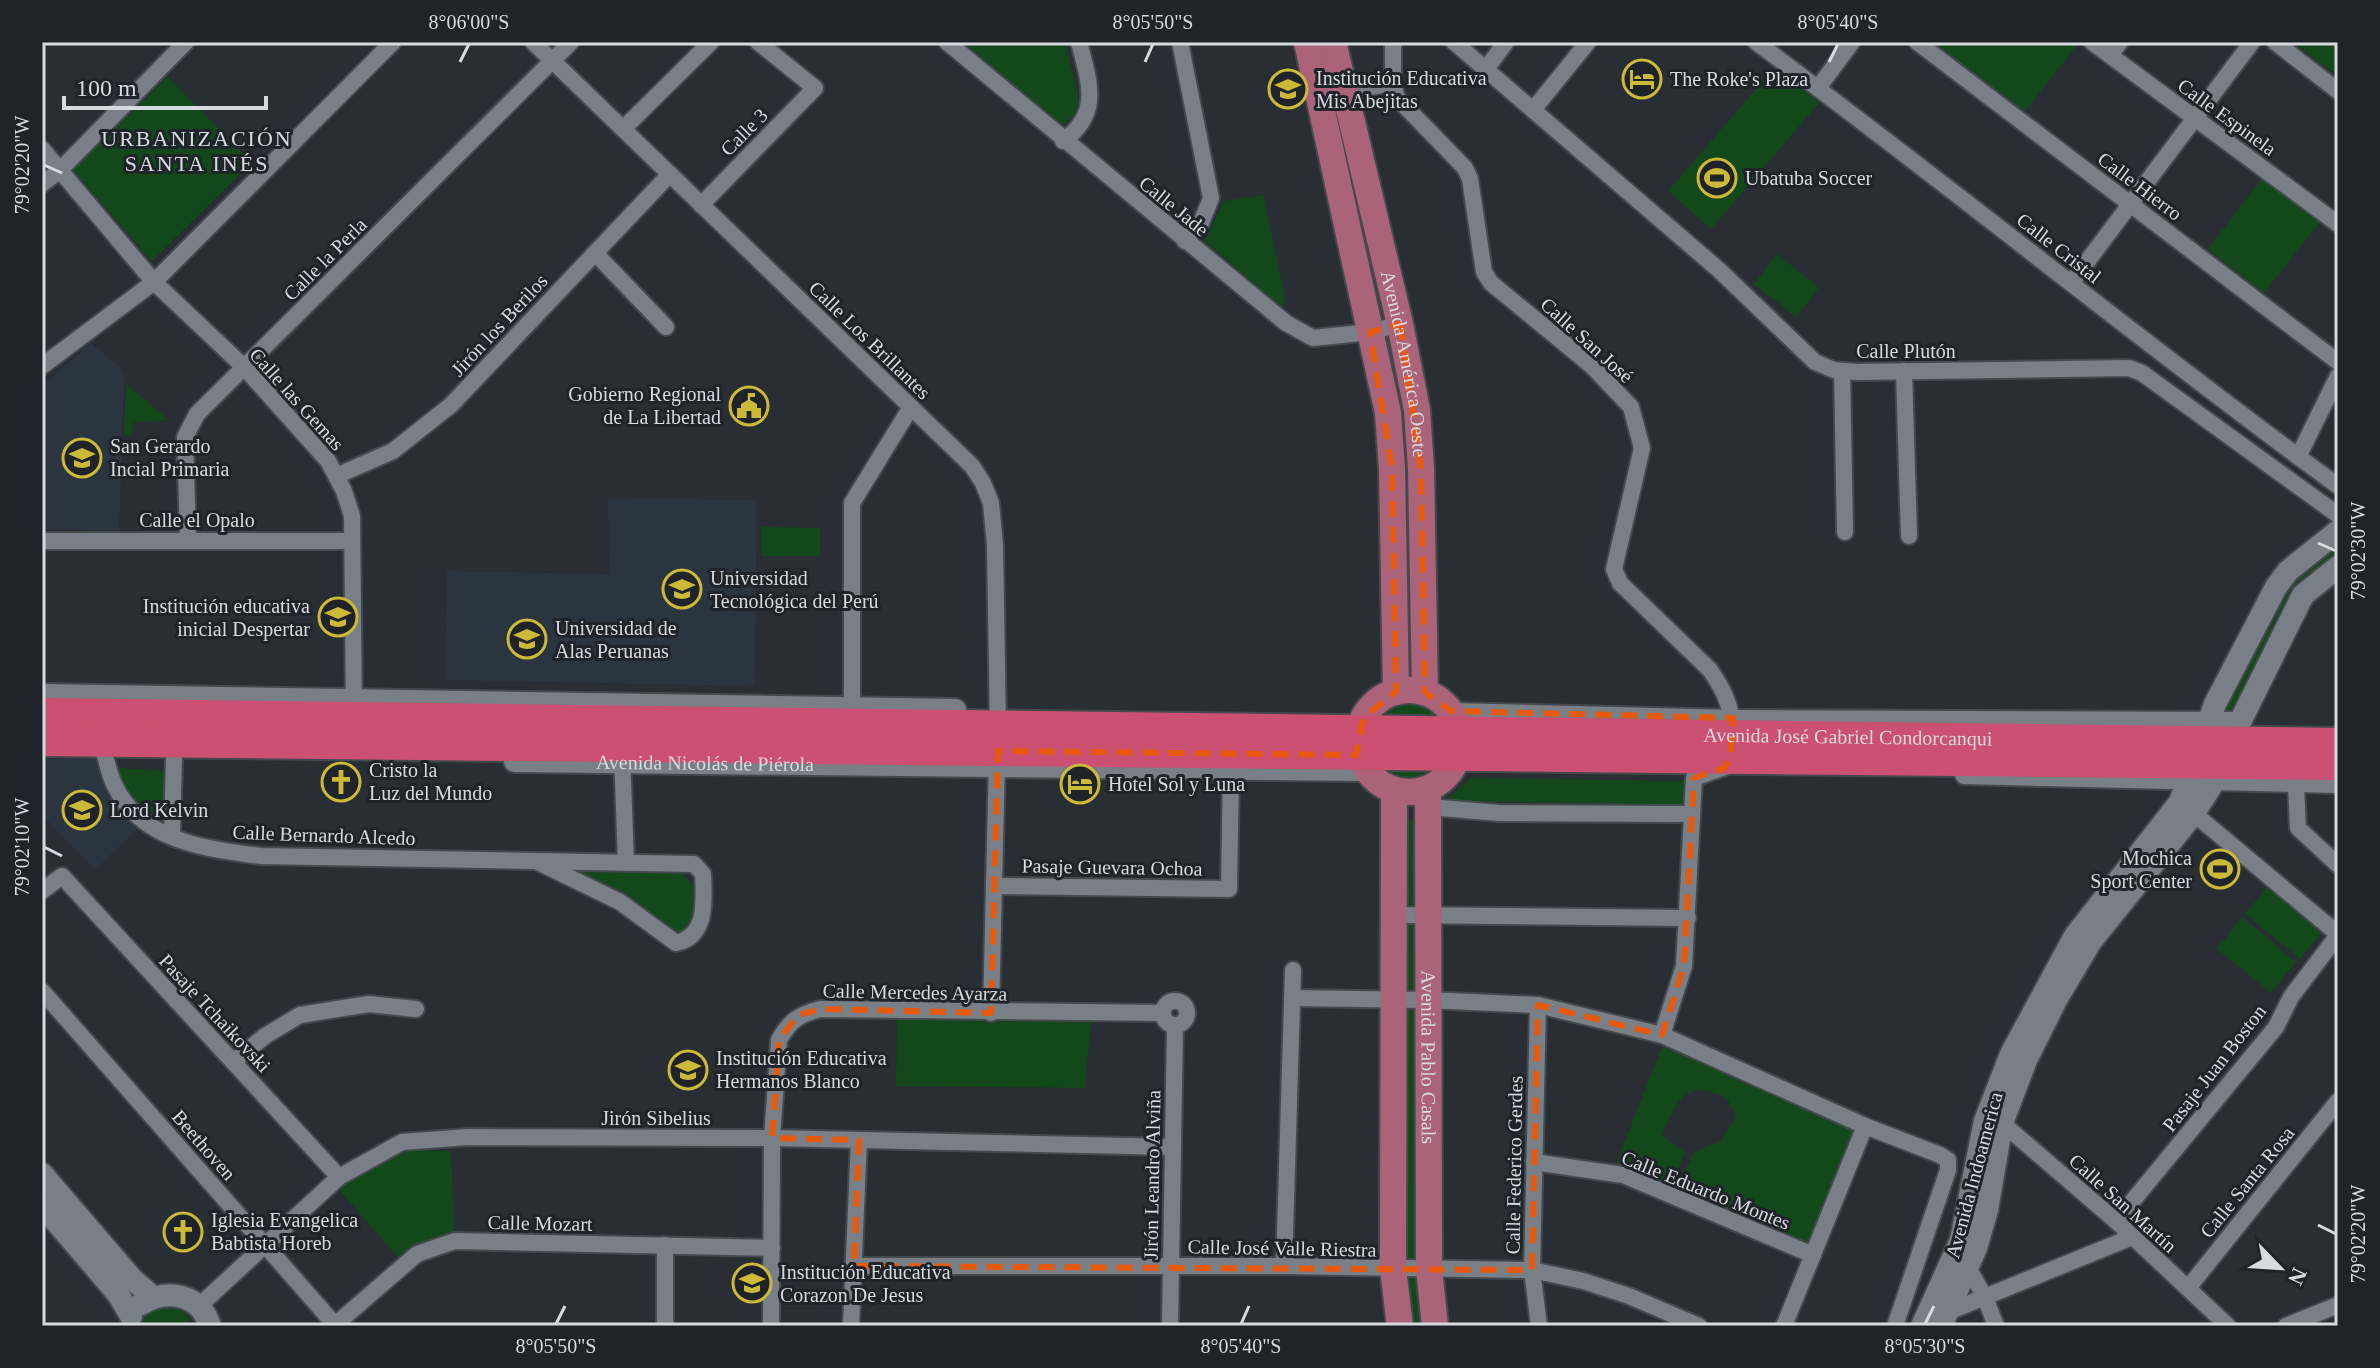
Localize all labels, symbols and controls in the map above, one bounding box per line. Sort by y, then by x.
text: 8°06'00"S [429,11,509,33]
text: 8°05'50"S [1113,11,1193,33]
text: 8°05'40"S [1798,11,1878,33]
hotel icon: The Roke's Plaza [1621,58,1663,100]
scale bar [64,60,266,110]
place label: Institución Educativa Mis Abejitas [1316,67,1487,113]
school or university icon: Institución Educativa Mis Abejitas [1267,68,1309,110]
place label: The Roke's Plaza [1670,68,1808,90]
street label: Calle Espinela [2173,74,2281,161]
text: 100 m [76,75,137,101]
street label: Calle 3 [716,104,772,160]
text: 79°02'20"W [11,116,33,214]
district label: URBANIZACIÓN SANTA INÉS [101,126,293,176]
street label: Calle Hierro [2094,147,2186,225]
sports icon: Ubatuba Soccer [1696,157,1738,199]
place label: Ubatuba Soccer [1745,167,1873,189]
street label: Calle Jade [1135,171,1213,241]
street label: Calle Cristal [2013,208,2106,288]
street label: Calle la Perla [279,213,371,305]
street label: Avenida América Oeste [1377,268,1431,458]
street label: Jirón los Berilos [446,269,552,380]
street label: Calle Los Brillantes [805,277,935,404]
street label: Calle San José [1536,293,1638,387]
street label: Calle Plutón [1856,340,1956,362]
street label: Calle las Gemas [245,343,349,455]
place label: Gobierno Regional de La Libertad [568,383,721,428]
public building icon: Gobierno Regional de La Libertad [728,385,770,427]
place label: San Gerardo Incial Primaria [110,435,230,480]
school or university icon: San Gerardo Incial Primaria [61,437,103,479]
text: 79°02'30"W [2347,502,2369,600]
street label: Calle el Opalo [139,509,255,532]
place label: Universidad Tecnológica del Perú [710,567,879,613]
school or university icon: Universidad Tecnológica del Perú [661,568,703,610]
place label: Institución educativa inicial Despertar [143,595,310,641]
school or university icon: Institución educativa inicial Despertar [317,596,359,638]
place label: Universidad de Alas Peruanas [555,617,677,662]
school or university icon: Universidad de Alas Peruanas [506,618,548,660]
street label: Avenida José Gabriel Condorcanqui [1703,724,1993,750]
street label: Avenida Nicolás de Piérola [596,751,814,775]
place label: Cristo la Luz del Mundo [369,759,492,804]
church icon: Cristo la Luz del Mundo [320,761,362,803]
hotel icon: Hotel Sol y Luna [1059,763,1101,805]
place label: Hotel Sol y Luna [1108,773,1245,796]
school or university icon: Lord Kelvin [61,789,103,831]
text: 79°02'10"W [11,798,33,896]
place label: Lord Kelvin [110,799,208,821]
street label: Calle Bernardo Alcedo [232,821,416,849]
place label: Mochica Sport Center [2090,847,2192,893]
sports icon: Mochica Sport Center [2199,848,2241,890]
street label: Pasaje Guevara Ochoa [1021,854,1203,881]
street label: Pasaje Tchaikovski [154,949,276,1078]
street label: Avenida Pablo Casals [1417,970,1440,1144]
street label: Calle Mercedes Ayarza [822,979,1008,1006]
street label: Pasaje Juan Boston [2158,1000,2271,1136]
place label: Institución Educativa Hermanos Blanco [716,1047,887,1092]
school or university icon: Institución Educativa Hermanos Blanco [667,1049,709,1091]
street label: Calle Federico Gerdes [1501,1075,1527,1255]
street label: Avenida Indoamerica [1941,1089,2007,1261]
street label: Jirón Leandro Alviña [1140,1090,1164,1260]
street label: Beethoven [168,1106,240,1184]
street label: Jirón Sibelius [601,1107,711,1129]
street label: Calle Santa Rosa [2195,1122,2299,1242]
street label: Calle Eduardo Montes [1618,1146,1794,1234]
street label: Calle San Martín [2065,1149,2181,1257]
text: 79°02'20"W [2347,1185,2369,1283]
place label: Iglesia Evangelica Babtista Horeb [211,1209,358,1254]
church icon: Iglesia Evangelica Babtista Horeb [162,1211,204,1253]
street label: Calle Mozart [487,1211,593,1235]
north arrow [2240,1228,2320,1308]
street label: Calle José Valle Riestra [1187,1235,1377,1261]
place label: Institución Educativa Corazon De Jesus [780,1261,951,1306]
school or university icon: Institución Educativa Corazon De Jesus [731,1262,773,1304]
text: N [2283,1264,2312,1289]
text: 8°05'50"S [516,1335,596,1357]
text: 8°05'40"S [1201,1335,1281,1357]
text: 8°05'30"S [1885,1335,1965,1357]

